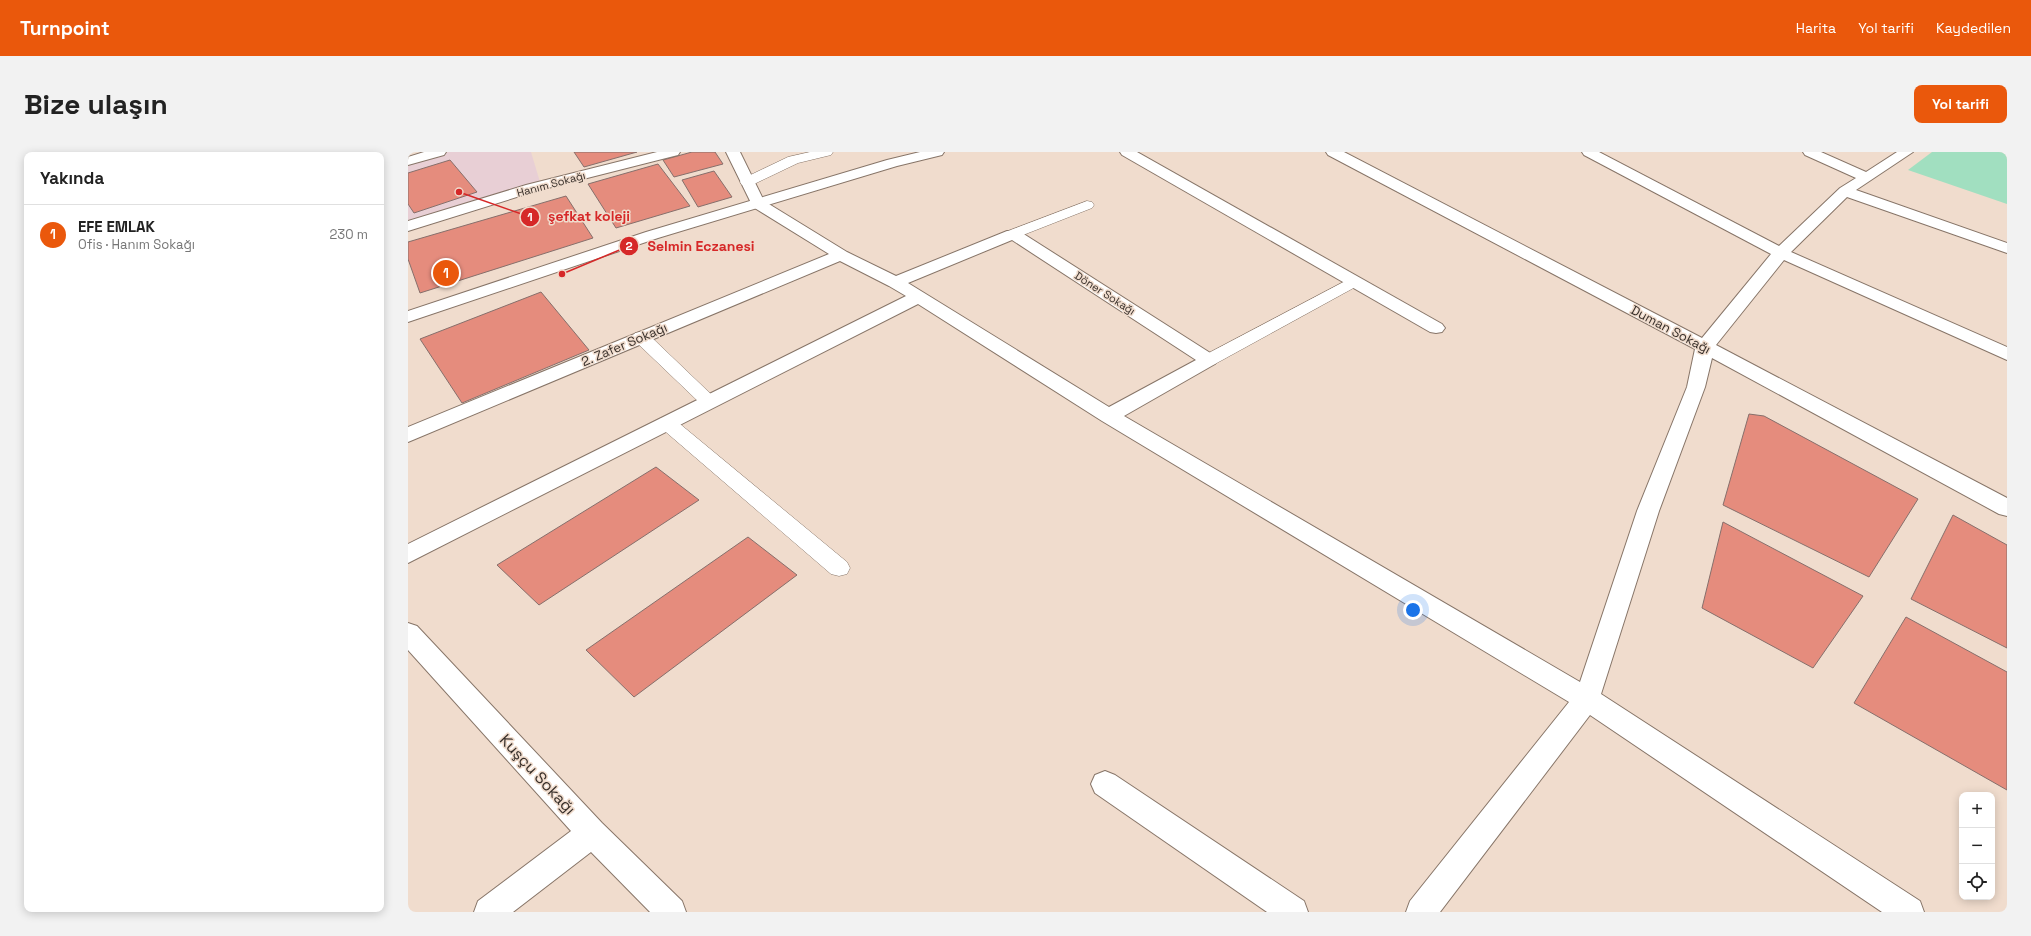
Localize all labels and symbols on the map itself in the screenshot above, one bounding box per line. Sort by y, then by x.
street label: Hanım Sokağı [515,168,587,200]
callout: şefkat koleji [520,204,638,230]
text: şefkat koleji [548,207,630,225]
text: 1 [527,209,533,225]
callout: Selmin Eczanesi [619,233,762,259]
text: Selmin Eczanesi [647,237,755,255]
text: 2 [625,238,633,254]
pin: 1 [433,258,459,288]
street label: Döner Sokağı [1072,268,1138,318]
street label: Duman Sokağı [1628,301,1714,358]
street label: 2. Zafer Sokağı [579,319,670,370]
your location [1403,600,1423,620]
street label: Kuşçu Sokağı [495,730,580,819]

